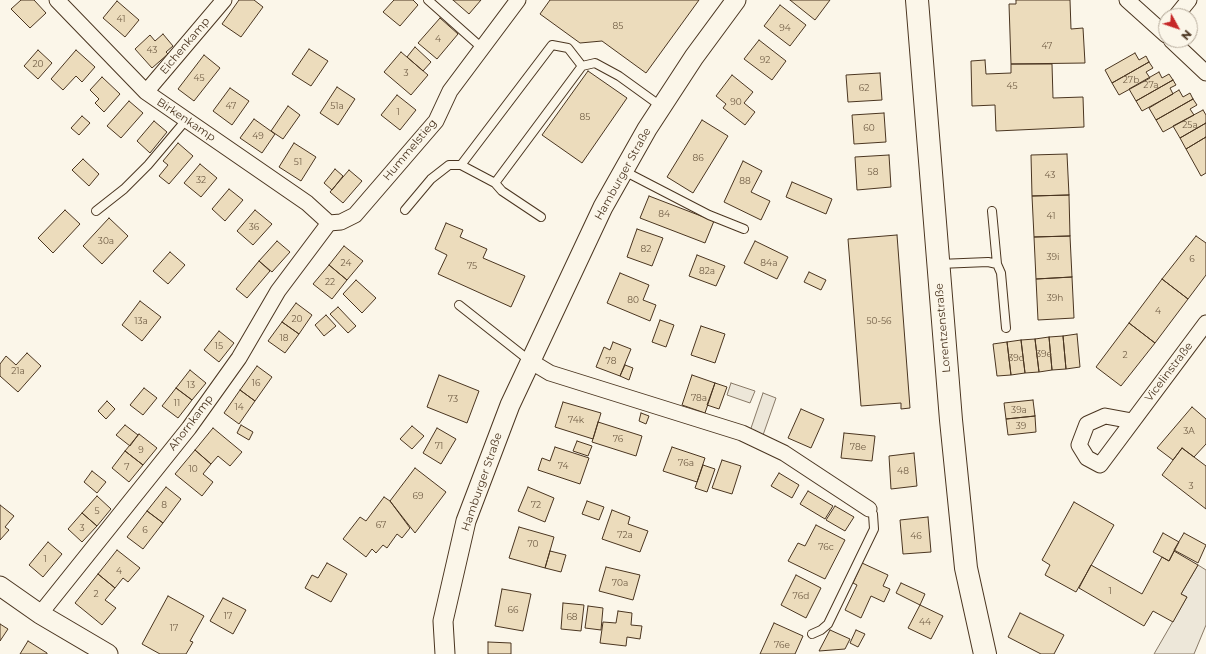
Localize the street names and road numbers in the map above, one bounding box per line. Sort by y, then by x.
street label: Eichenkamp [157,15,213,77]
street label: Birkenkamp [154,95,218,145]
street label: Hummelstieg [380,117,440,183]
street label: Hamburger Straße [592,126,654,222]
street label: Lorentzenstraße [933,283,953,373]
street label: Vicelinstraße [1142,340,1196,404]
street label: Ahornkamp [166,393,216,453]
street label: Hamburger Straße [459,431,505,533]

